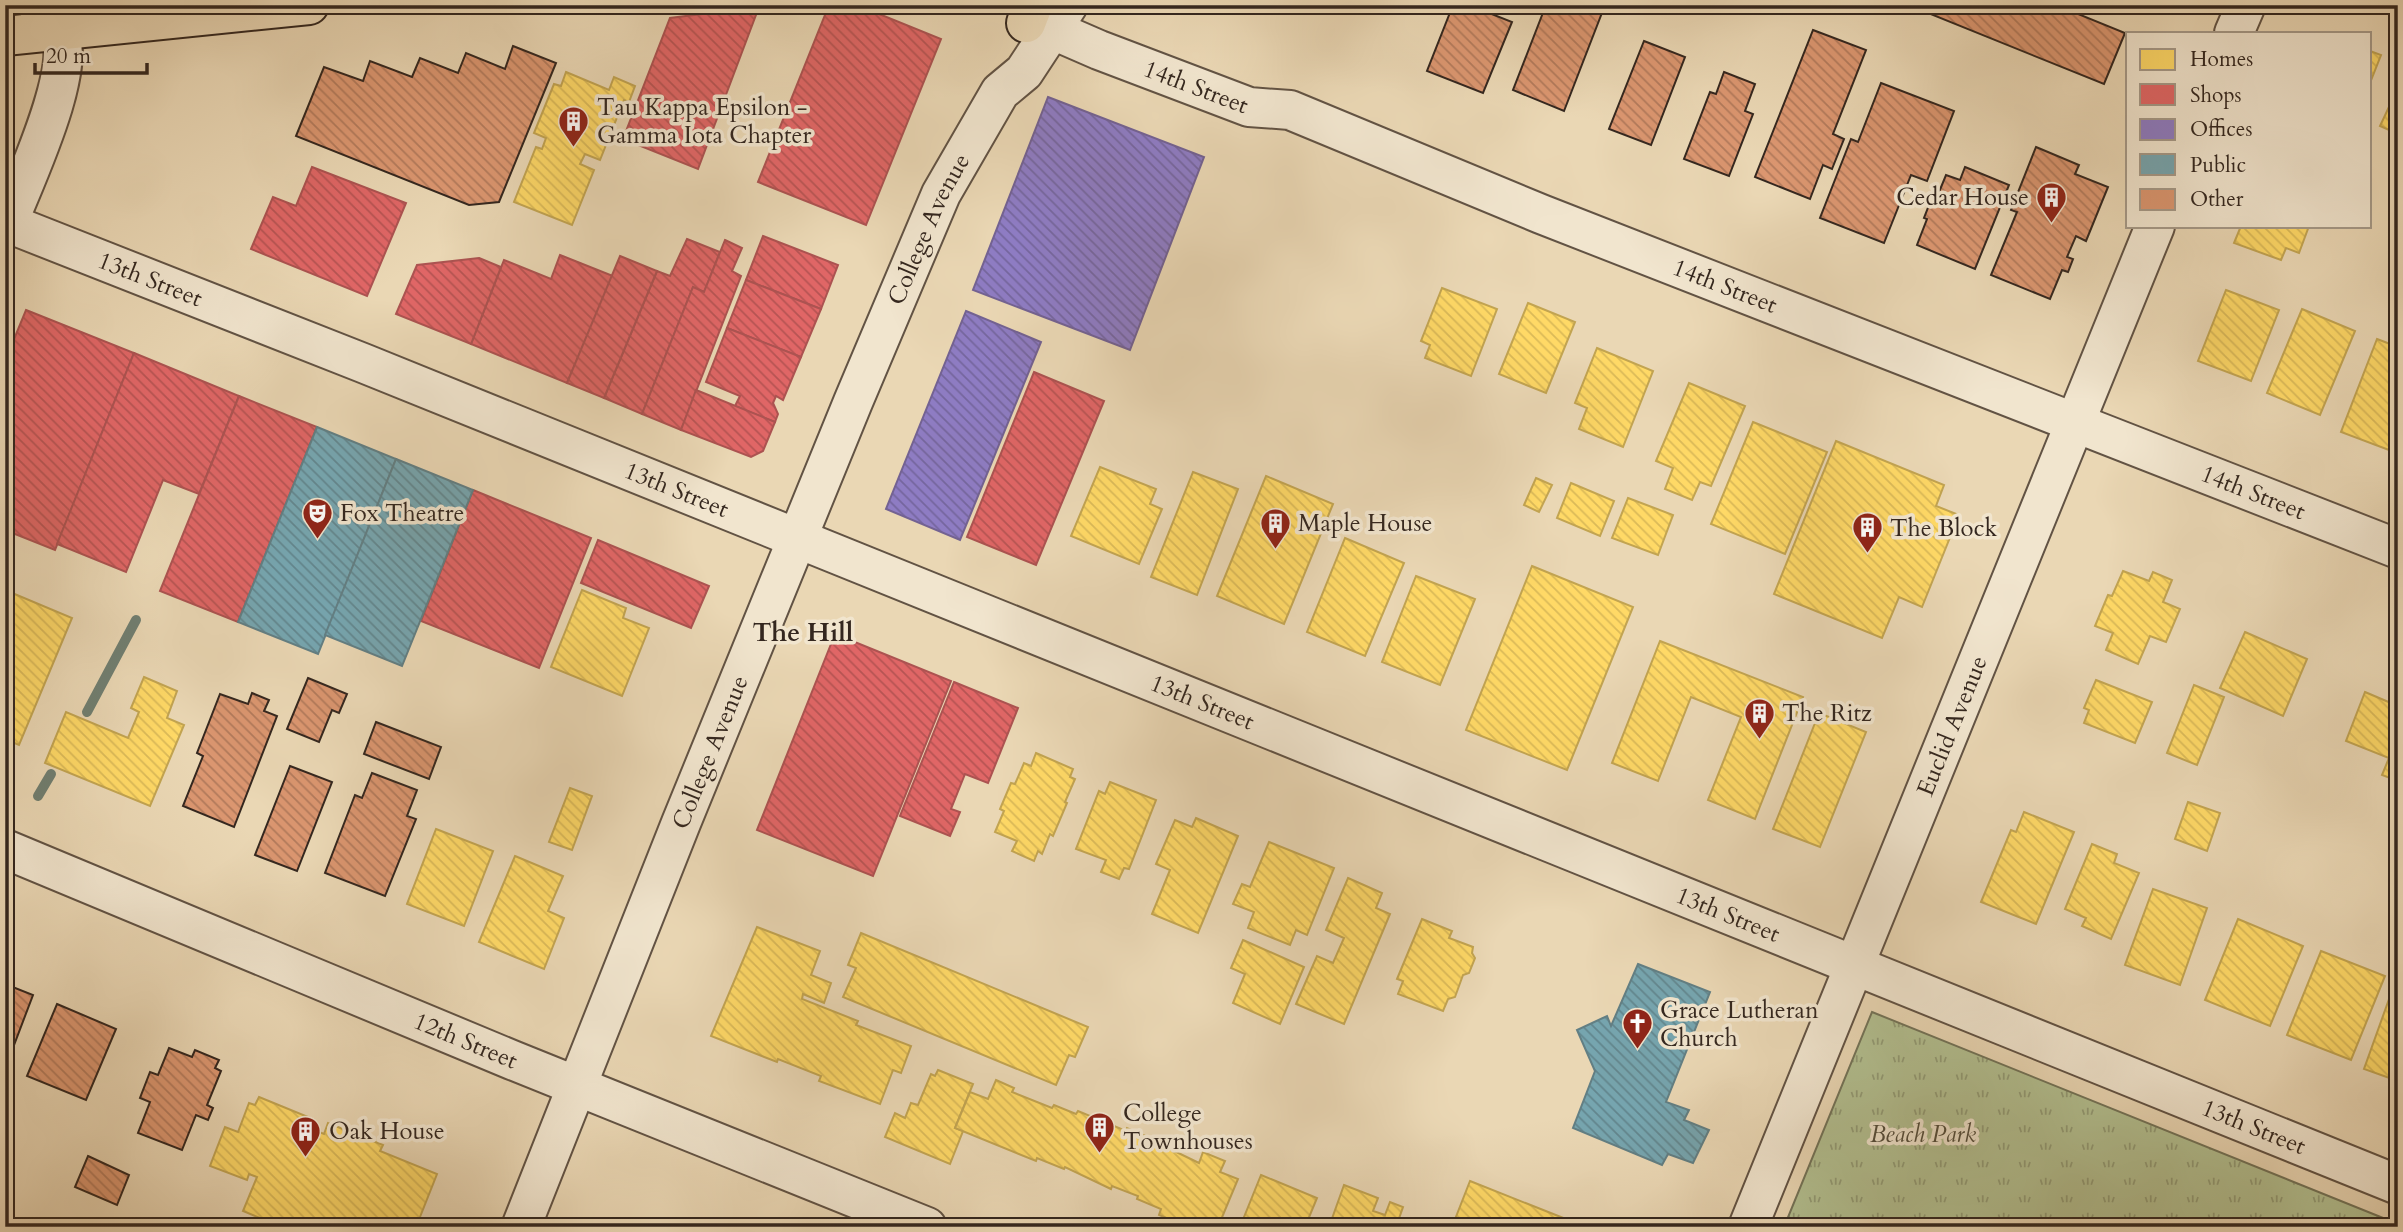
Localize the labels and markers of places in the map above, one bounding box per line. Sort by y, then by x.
place label: Tau Kappa Epsilon - Gamma Iota Chapter [597,91,811,152]
building icon: Tau Kappa Epsilon - Gamma Iota Chapter [557,104,591,148]
building icon: Cedar House [2035,180,2069,224]
place label: Cedar House [1896,181,2029,214]
theatre icon: Fox Theatre [300,496,334,540]
place label: Fox Theatre [340,497,464,530]
building icon: Maple House [1258,506,1292,550]
place label: Maple House [1298,507,1432,540]
building icon: The Block [1850,511,1884,555]
place label: The Block [1890,512,1997,545]
building icon: The Ritz [1742,696,1776,740]
place label: The Ritz [1782,697,1872,730]
place label: Grace Lutheran Church [1660,994,1819,1055]
church icon: Grace Lutheran Church [1620,1007,1654,1051]
place label: College Townhouses [1123,1097,1253,1158]
building icon: College Townhouses [1083,1110,1117,1154]
building icon: Oak House [289,1114,323,1158]
place label: Oak House [329,1115,445,1148]

